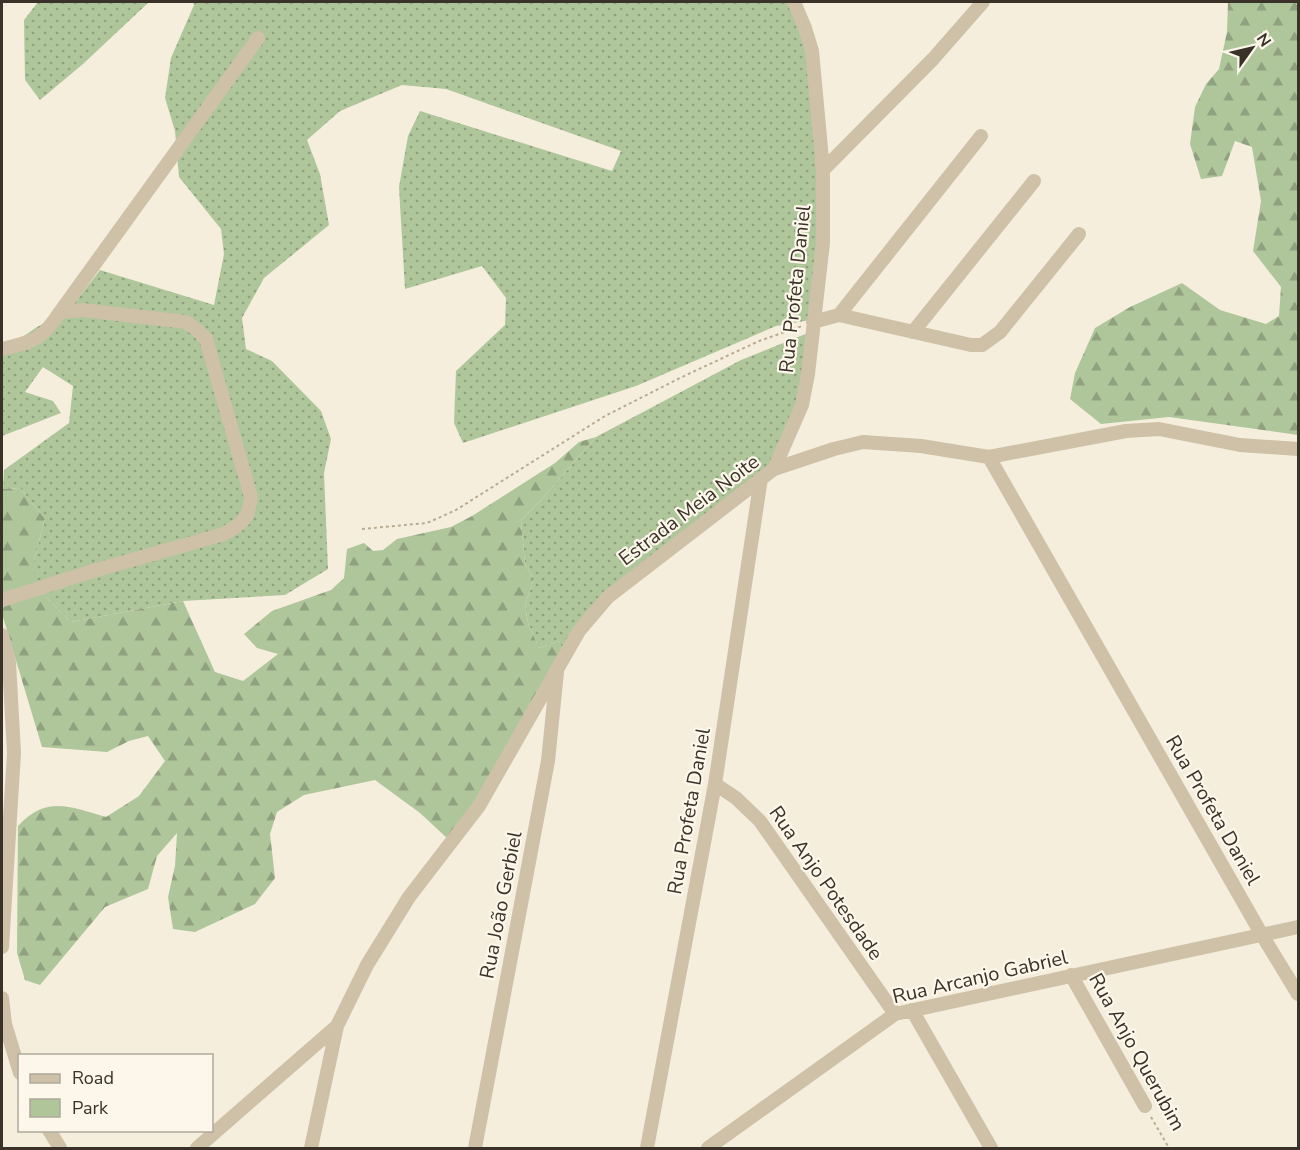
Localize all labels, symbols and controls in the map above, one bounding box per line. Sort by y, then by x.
north arrow [1222,18,1282,78]
text: N [1251,29,1276,51]
street label: Rua Profeta Daniel [773,204,817,374]
street label: Estrada Meia Noite [613,448,765,572]
street label: Rua Profeta Daniel [661,726,717,896]
street label: Rua Profeta Daniel [1159,730,1267,890]
street label: Rua Anjo Potesdade [763,801,889,965]
street label: Rua João Gerbiel [473,829,529,981]
street label: Rua Arcanjo Gabriel [890,944,1070,1010]
street label: Rua Anjo Querubim [1082,968,1192,1136]
legend [18,1054,213,1132]
text: Road [72,1066,114,1090]
text: Park [72,1096,109,1120]

